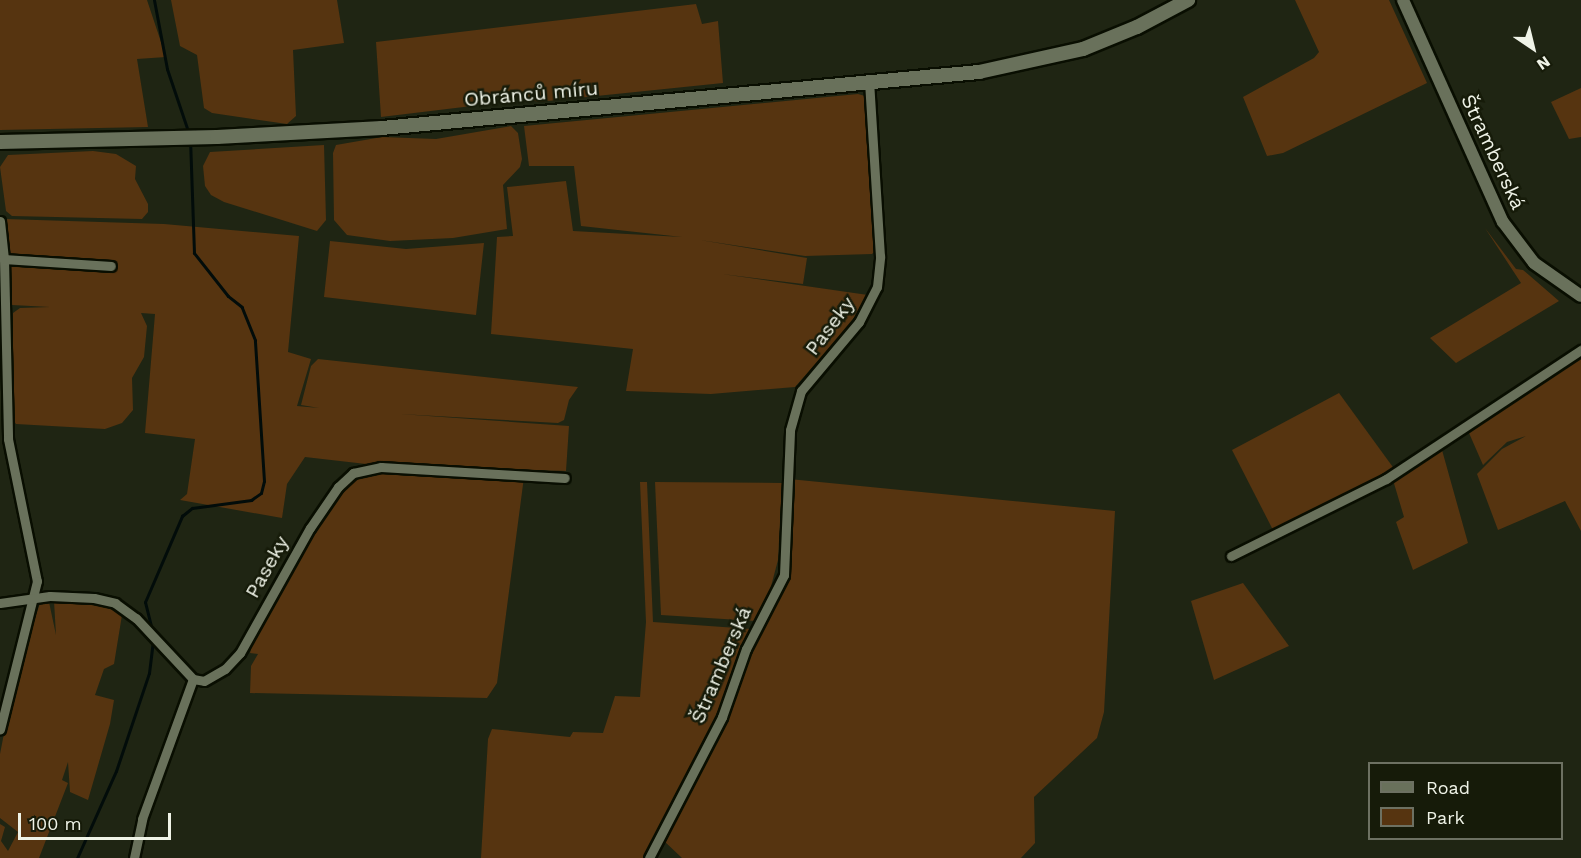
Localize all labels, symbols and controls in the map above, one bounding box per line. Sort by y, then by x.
north arrow [1503,18,1563,78]
text: N [1533,52,1554,74]
street label: Obránců míru [463,76,599,112]
street label: Štramberská [1456,91,1530,213]
street label: Paseky [800,292,860,360]
street label: Paseky [240,532,294,602]
street label: Štramberská [686,603,756,727]
legend [1368,762,1563,840]
text: Road [1426,777,1470,798]
scale bar [21,801,174,839]
text: Park [1426,807,1465,828]
text: 100 m [29,813,82,834]

